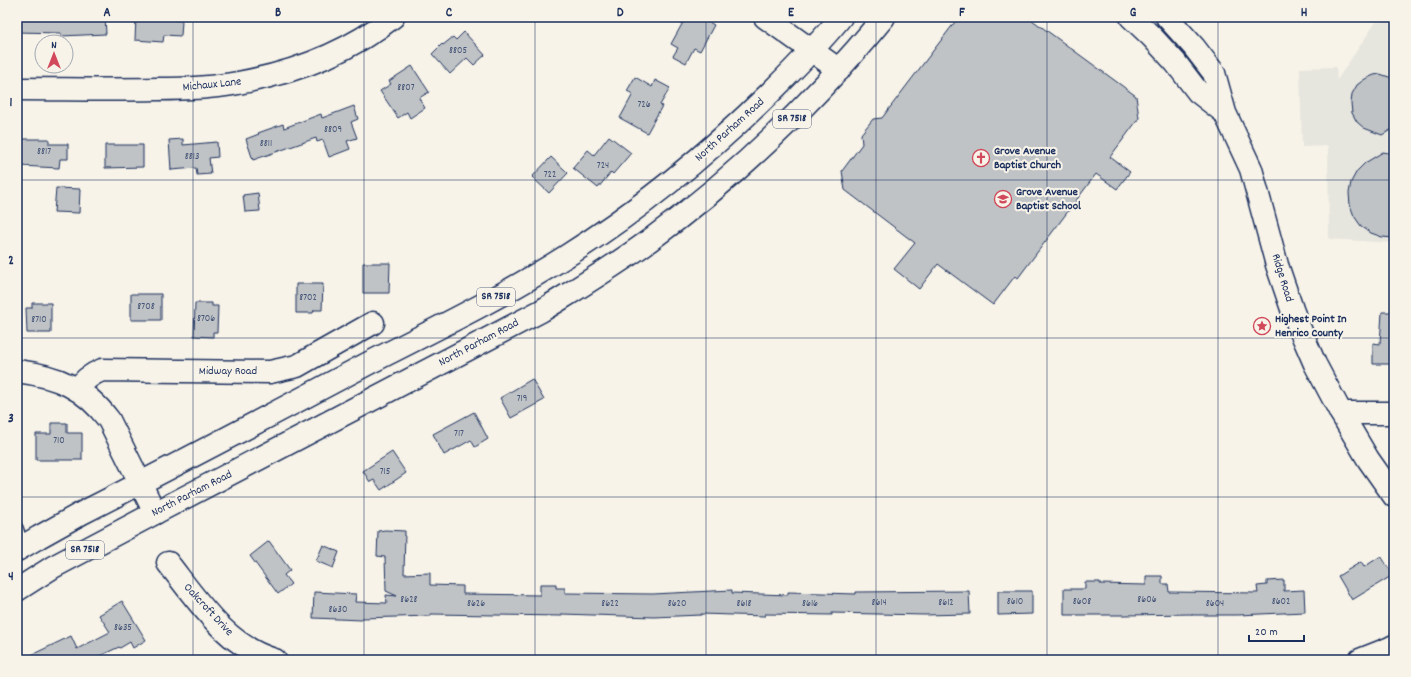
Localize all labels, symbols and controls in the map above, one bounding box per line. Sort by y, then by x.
text: A [103,4,111,23]
text: B [275,4,281,23]
text: C [446,4,453,23]
text: D [617,4,624,23]
text: E [788,4,795,23]
text: F [959,4,965,23]
text: G [1130,4,1137,23]
text: H [1301,4,1308,23]
north arrow [34,34,74,74]
text: N [51,38,57,54]
house number: 8805 [449,44,467,58]
street label: Michaux Lane [182,73,242,97]
house number: 8807 [397,81,415,95]
text: 1 [10,94,13,113]
street label: North Parham Road [691,94,769,166]
house number: 726 [637,98,651,112]
road number: SR 7518 [773,110,811,128]
house number: 8809 [324,123,342,137]
house number: 8811 [260,137,272,151]
place label: Grove Avenue Baptist Church [994,143,1062,174]
house number: 8817 [37,145,51,159]
church icon: Grove Avenue Baptist Church [971,148,991,168]
house number: 8813 [185,150,199,164]
house number: 724 [597,159,609,173]
house number: 722 [544,168,556,182]
place label: Grove Avenue Baptist School [1016,184,1081,215]
school or university icon: Grove Avenue Baptist School [993,189,1013,209]
text: 2 [8,252,14,271]
street label: Ridge Road [1267,252,1297,304]
road number: SR 7518 [477,288,515,306]
house number: 8702 [299,291,317,305]
house number: 8708 [137,300,155,314]
place label: Highest Point In Henrico County [1275,311,1347,342]
house number: 8706 [197,312,215,326]
house number: 8710 [31,313,47,327]
street label: North Parham Road [436,315,522,371]
place icon: Highest Point In Henrico County [1252,316,1272,336]
street label: Midway Road [199,363,257,380]
house number: 719 [517,392,527,406]
text: 3 [8,410,14,429]
house number: 717 [454,427,464,441]
house number: 710 [53,434,65,448]
house number: 715 [380,465,391,479]
street label: North Parham Road [149,466,235,522]
road number: SR 7518 [66,541,104,559]
text: 4 [8,568,14,587]
street label: Oakcroft Drive [179,580,237,640]
house number: 8628 [400,593,418,607]
house number: 8606 [1137,593,1157,607]
house number: 8610 [1007,595,1023,609]
house number: 8608 [1073,595,1091,609]
house number: 8602 [1272,595,1290,609]
house number: 8614 [871,596,887,610]
house number: 8612 [938,596,954,610]
house number: 8626 [467,597,485,611]
house number: 8622 [601,597,619,611]
house number: 8620 [668,597,686,611]
house number: 8618 [736,597,752,611]
house number: 8616 [802,597,818,611]
house number: 8604 [1206,597,1224,611]
house number: 8630 [329,603,347,617]
scale bar [1249,617,1304,643]
house number: 8635 [114,621,132,635]
text: 20 m [1255,624,1278,641]

